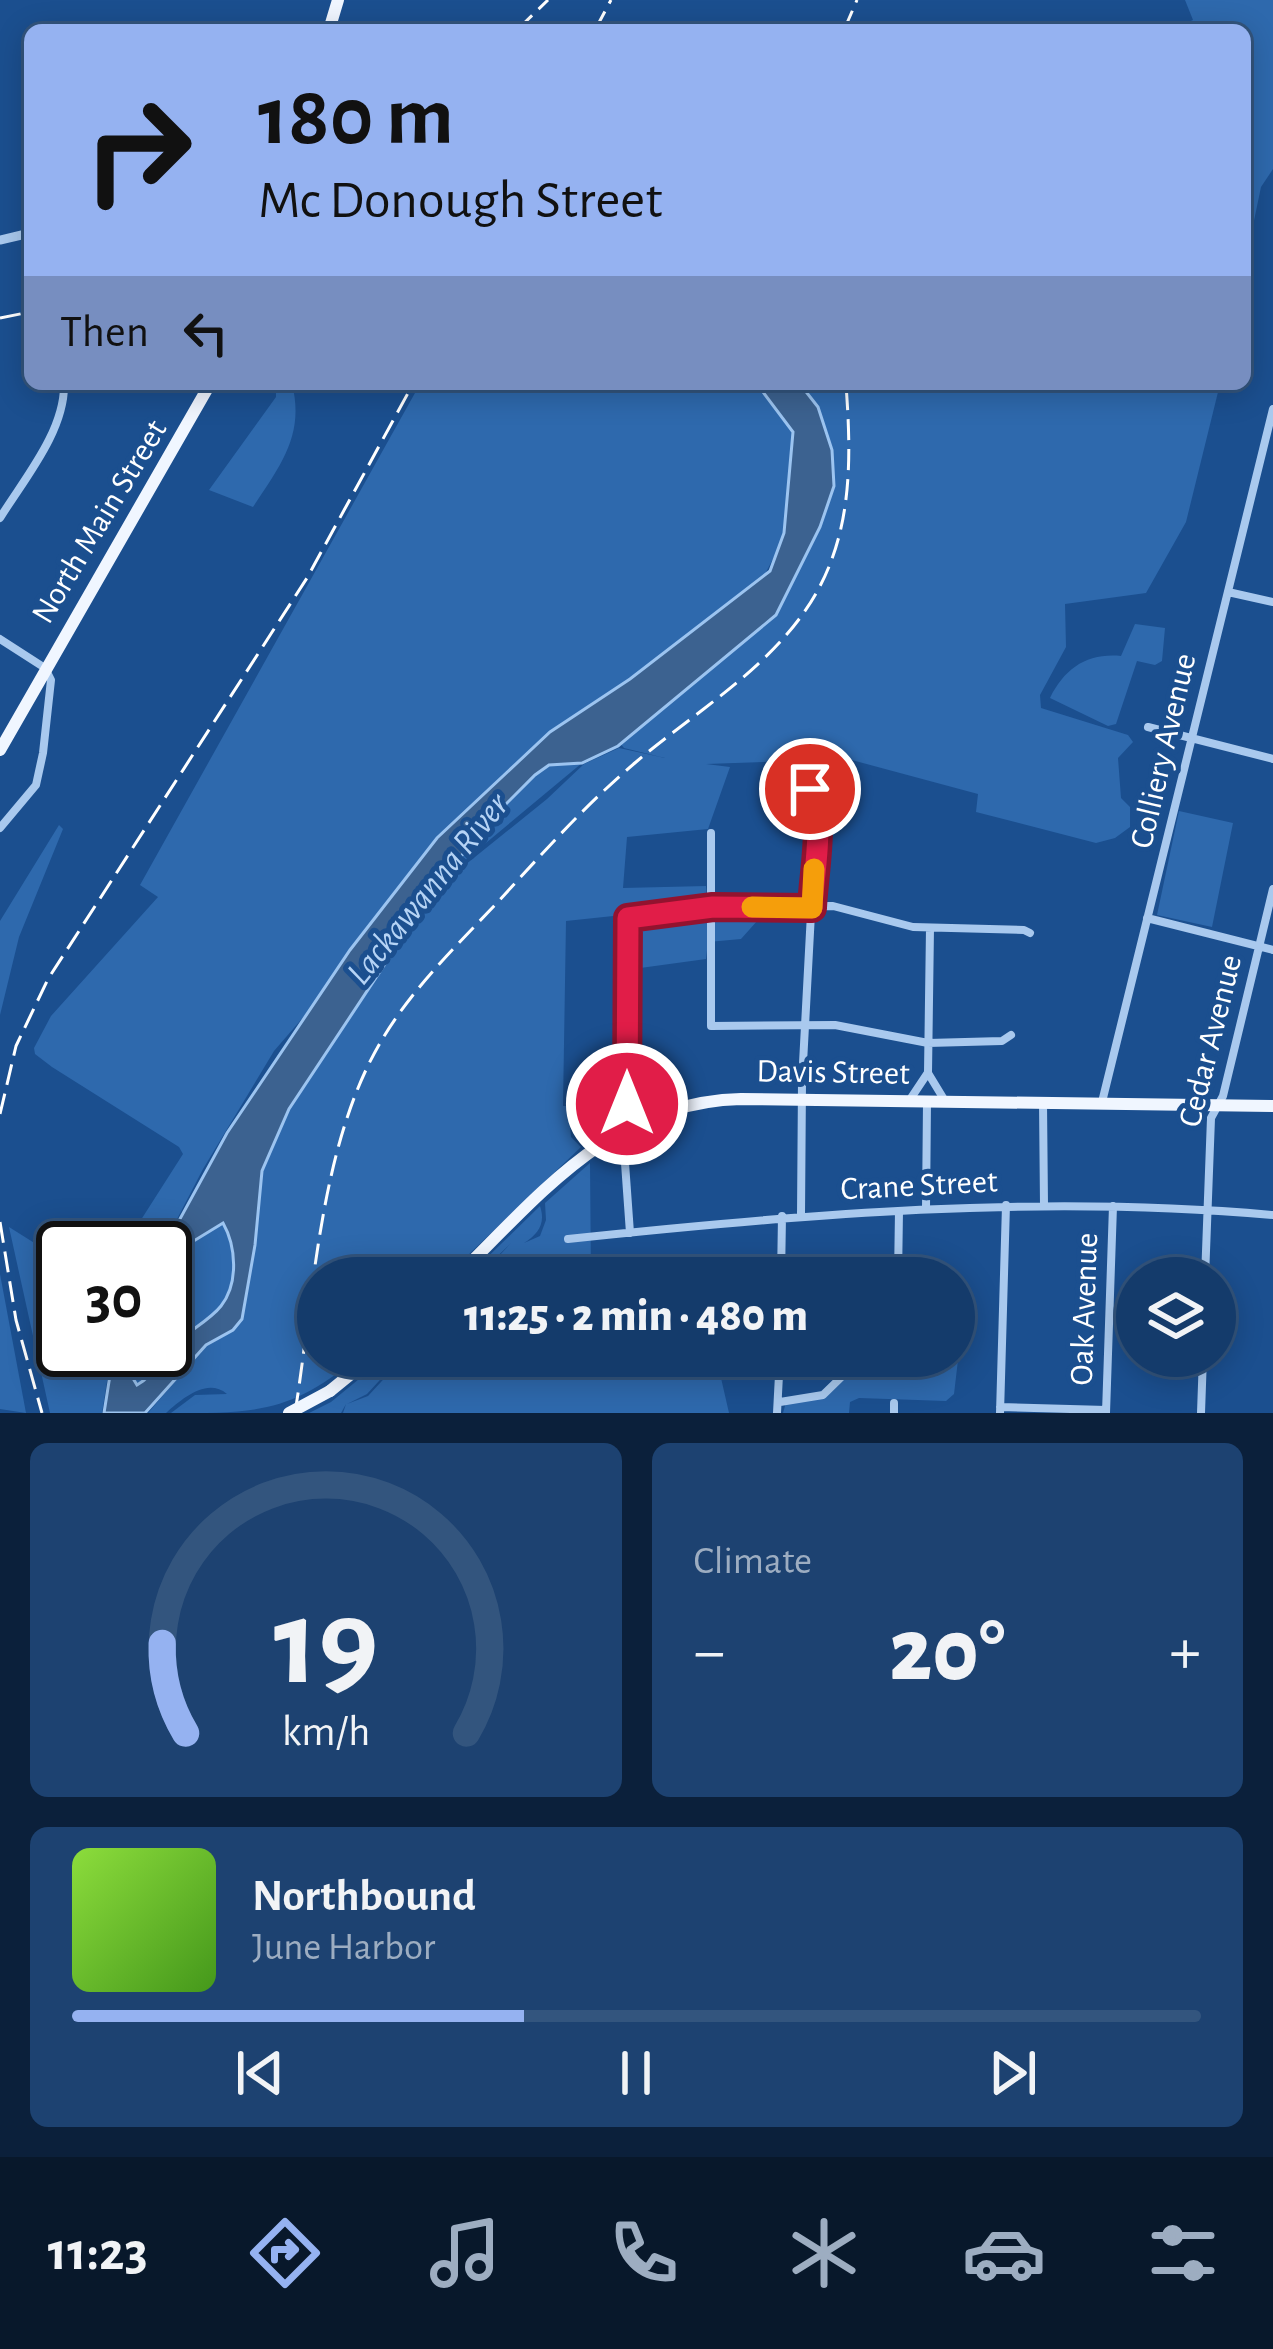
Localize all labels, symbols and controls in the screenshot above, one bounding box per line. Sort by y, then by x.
icon: right [60,72,216,228]
text: 180 m [258,76,454,160]
text: Mc Donough Street [258,174,662,228]
icon: left [173,300,239,366]
text: Then [60,310,149,355]
street label: North Main Street [26,414,174,629]
street label: Colliery Avenue [1126,650,1202,852]
pin [759,738,861,840]
icon: arrive [777,756,843,822]
water label: Lackawanna River [340,786,516,991]
street label: Cedar Avenue [1174,952,1248,1130]
position arrow [564,1041,690,1167]
street label: Davis Street [756,1055,910,1091]
street label: Crane Street [840,1165,999,1207]
speed limit sign: 30 [36,1221,192,1377]
street label: Oak Avenue [1066,1232,1104,1386]
map controls [1116,1257,1236,1377]
button: layers [1116,1257,1236,1377]
text: 11:25 · 2 min · 480 m [464,1294,808,1339]
text: Climate [694,1542,812,1581]
text: 19 [273,1582,378,1707]
text: 20° [889,1607,1005,1697]
text: − [694,1619,725,1685]
text: + [1169,1619,1201,1685]
text: km/h [282,1711,370,1754]
text: Northbound [252,1874,476,1919]
text: June Harbor [252,1928,435,1967]
icon: previous [227,2040,293,2106]
icon: pause [603,2040,669,2106]
icon: next [980,2040,1046,2106]
icon: directions [243,2211,327,2295]
icon: music [423,2211,507,2295]
icon: phone [602,2211,686,2295]
icon: climate [782,2211,866,2295]
icon: car [962,2211,1046,2295]
icon: filters [1141,2211,1225,2295]
text: 11:23 [48,2226,148,2280]

